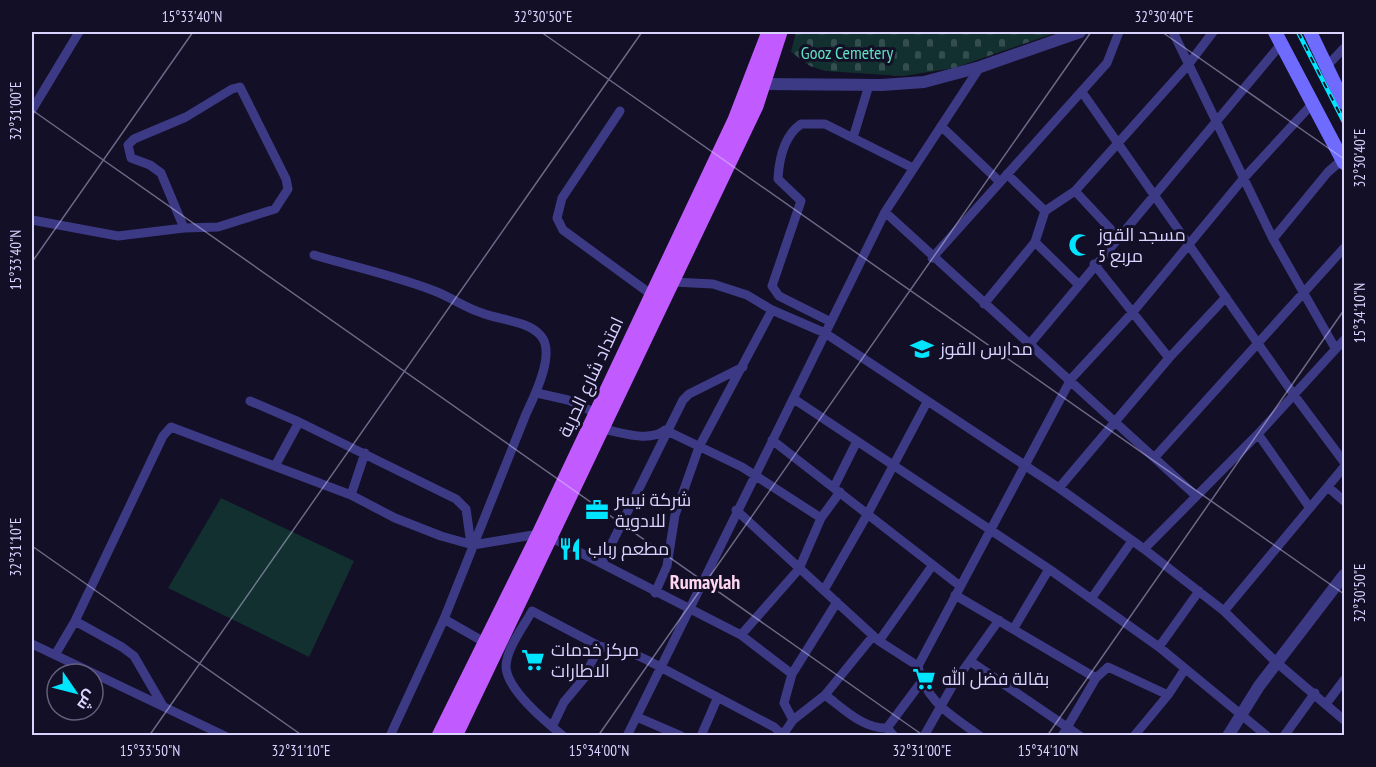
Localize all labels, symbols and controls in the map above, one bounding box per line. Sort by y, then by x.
text: 15°33'40"N [162,7,222,26]
text: 32°30'50"E [513,7,573,26]
text: 32°30'40"E [1134,7,1194,26]
park label: Gooz Cemetery [801,41,893,64]
text: 32°31'00"E [6,81,25,141]
text: 32°30'40"E [1350,128,1369,188]
place label: مسجد القوز مربع 5 [1097,223,1186,268]
text: 15°33'40"N [6,230,25,290]
mosque icon: مسجد القوز مربع 5 [1067,232,1093,258]
text: 15°34'10"N [1350,283,1369,343]
street label: امتداد شارع الحرية [553,313,629,441]
school or university icon: مدارس القوز [909,336,935,362]
place label: مدارس القوز [939,337,1033,360]
place label: شركة نيسر للادوية [614,488,691,532]
office icon: شركة نيسر للادوية [584,497,610,523]
text: 32°31'10"E [6,517,25,577]
restaurant icon: مطعم رباب [557,536,583,562]
place label: مطعم رباب [588,537,669,561]
text: 32°30'50"E [1350,563,1369,623]
district label: Rumaylah [670,569,740,595]
place label: مركز خدمات الاطارات [551,638,639,682]
supermarket icon: مركز خدمات الاطارات [520,647,546,673]
north arrow [45,662,105,722]
supermarket icon: بقالة فضل الله [911,666,937,692]
place label: بقالة فضل الله [942,667,1049,690]
text: ش [73,686,101,715]
text: 15°33'50"N [120,741,180,760]
text: 32°31'10"E [271,741,331,760]
text: 15°34'00"N [569,741,629,760]
text: 32°31'00"E [892,741,952,760]
text: 15°34'10"N [1018,741,1078,760]

